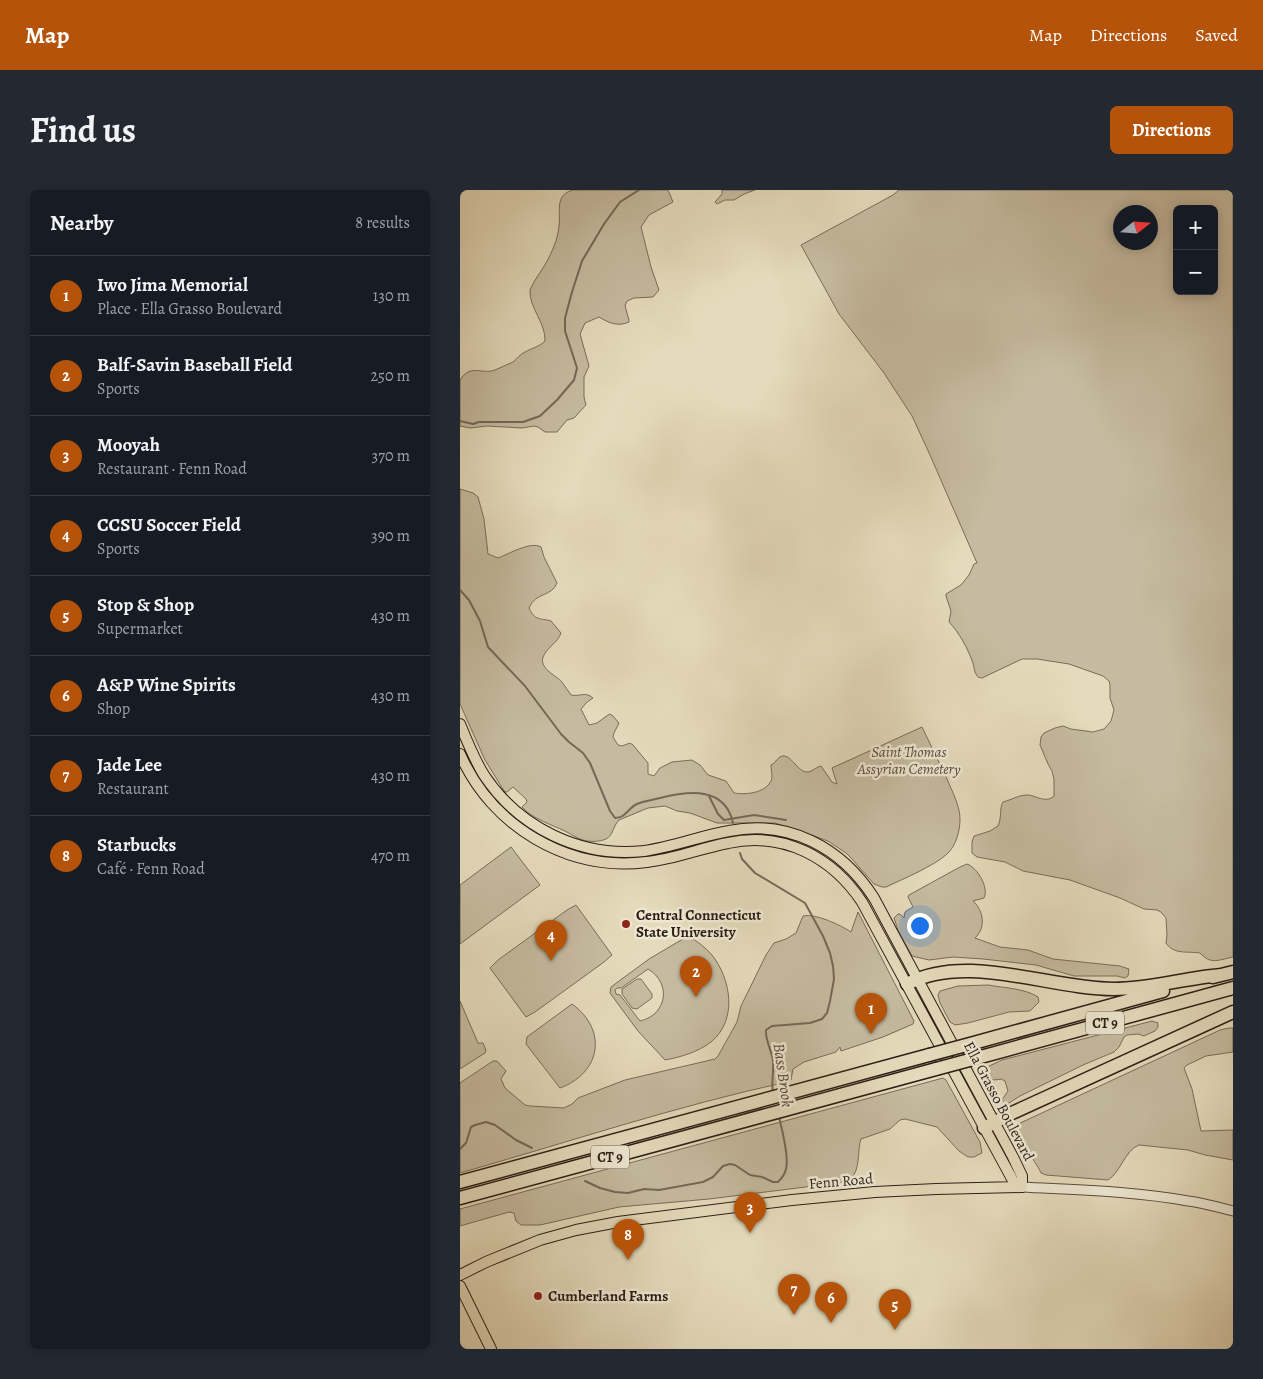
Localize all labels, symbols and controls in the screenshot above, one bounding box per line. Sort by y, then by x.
text: Map [25,19,69,51]
text: Map [1029,23,1062,47]
text: Directions [1090,23,1167,47]
text: Saved [1195,23,1238,47]
text: Find us [30,106,136,154]
button: Directions [1110,106,1233,154]
north arrow [1113,205,1158,250]
map controls [1173,205,1218,295]
button: + [1173,205,1218,250]
text: Nearby [50,209,113,237]
text: 8 results [355,212,410,234]
button: − [1173,250,1218,295]
text: Iwo Jima Memorial [97,272,248,298]
text: 1 [63,285,69,307]
text: 130 m [373,285,410,307]
text: Place · Ella Grasso Boulevard [97,298,282,320]
text: Balf-Savin Baseball Field [97,352,292,378]
text: 2 [62,365,70,387]
text: 250 m [371,365,410,387]
text: Sports [97,378,140,400]
text: Mooyah [97,432,160,458]
text: 3 [63,445,69,467]
text: 370 m [372,445,410,467]
text: Restaurant · Fenn Road [97,458,247,480]
text: CCSU Soccer Field [97,512,241,538]
text: 4 [62,525,70,547]
text: 390 m [371,525,410,547]
text: Sports [97,538,140,560]
text: Stop & Shop [97,592,194,618]
text: 5 [63,605,69,627]
text: 430 m [371,605,410,627]
text: Supermarket [97,618,183,640]
text: A&P Wine Spirits [97,672,236,698]
text: 6 [62,685,70,707]
text: 430 m [371,685,410,707]
text: Shop [97,698,130,720]
park label: Saint Thomas Assyrian Cemetery [856,742,961,779]
text: Jade Lee [97,752,162,778]
text: 7 [63,765,69,787]
text: 430 m [371,765,410,787]
text: Restaurant [97,778,169,800]
text: Starbucks [97,832,176,858]
text: 8 [62,845,70,867]
text: 470 m [371,845,410,867]
text: Café · Fenn Road [97,858,205,880]
place label: Central Connecticut State University [636,905,761,942]
your location [907,913,933,939]
marker: Central Connecticut State University [620,918,632,930]
pin: 4 [535,920,567,961]
pin: 2 [680,956,712,997]
pin: 1 [855,993,887,1034]
road number: CT 9 [1086,1011,1124,1034]
street label: Ella Grasso Boulevard [959,1038,1039,1165]
water label: Bass Brook [768,1042,798,1109]
road number: CT 9 [591,1146,629,1169]
street label: Fenn Road [808,1168,875,1194]
pin: 3 [734,1192,766,1233]
pin: 8 [612,1219,644,1260]
pin: 7 [778,1274,810,1315]
pin: 6 [815,1282,847,1323]
place label: Cumberland Farms [548,1286,668,1306]
pin: 5 [879,1289,911,1330]
marker: Cumberland Farms [532,1290,544,1302]

